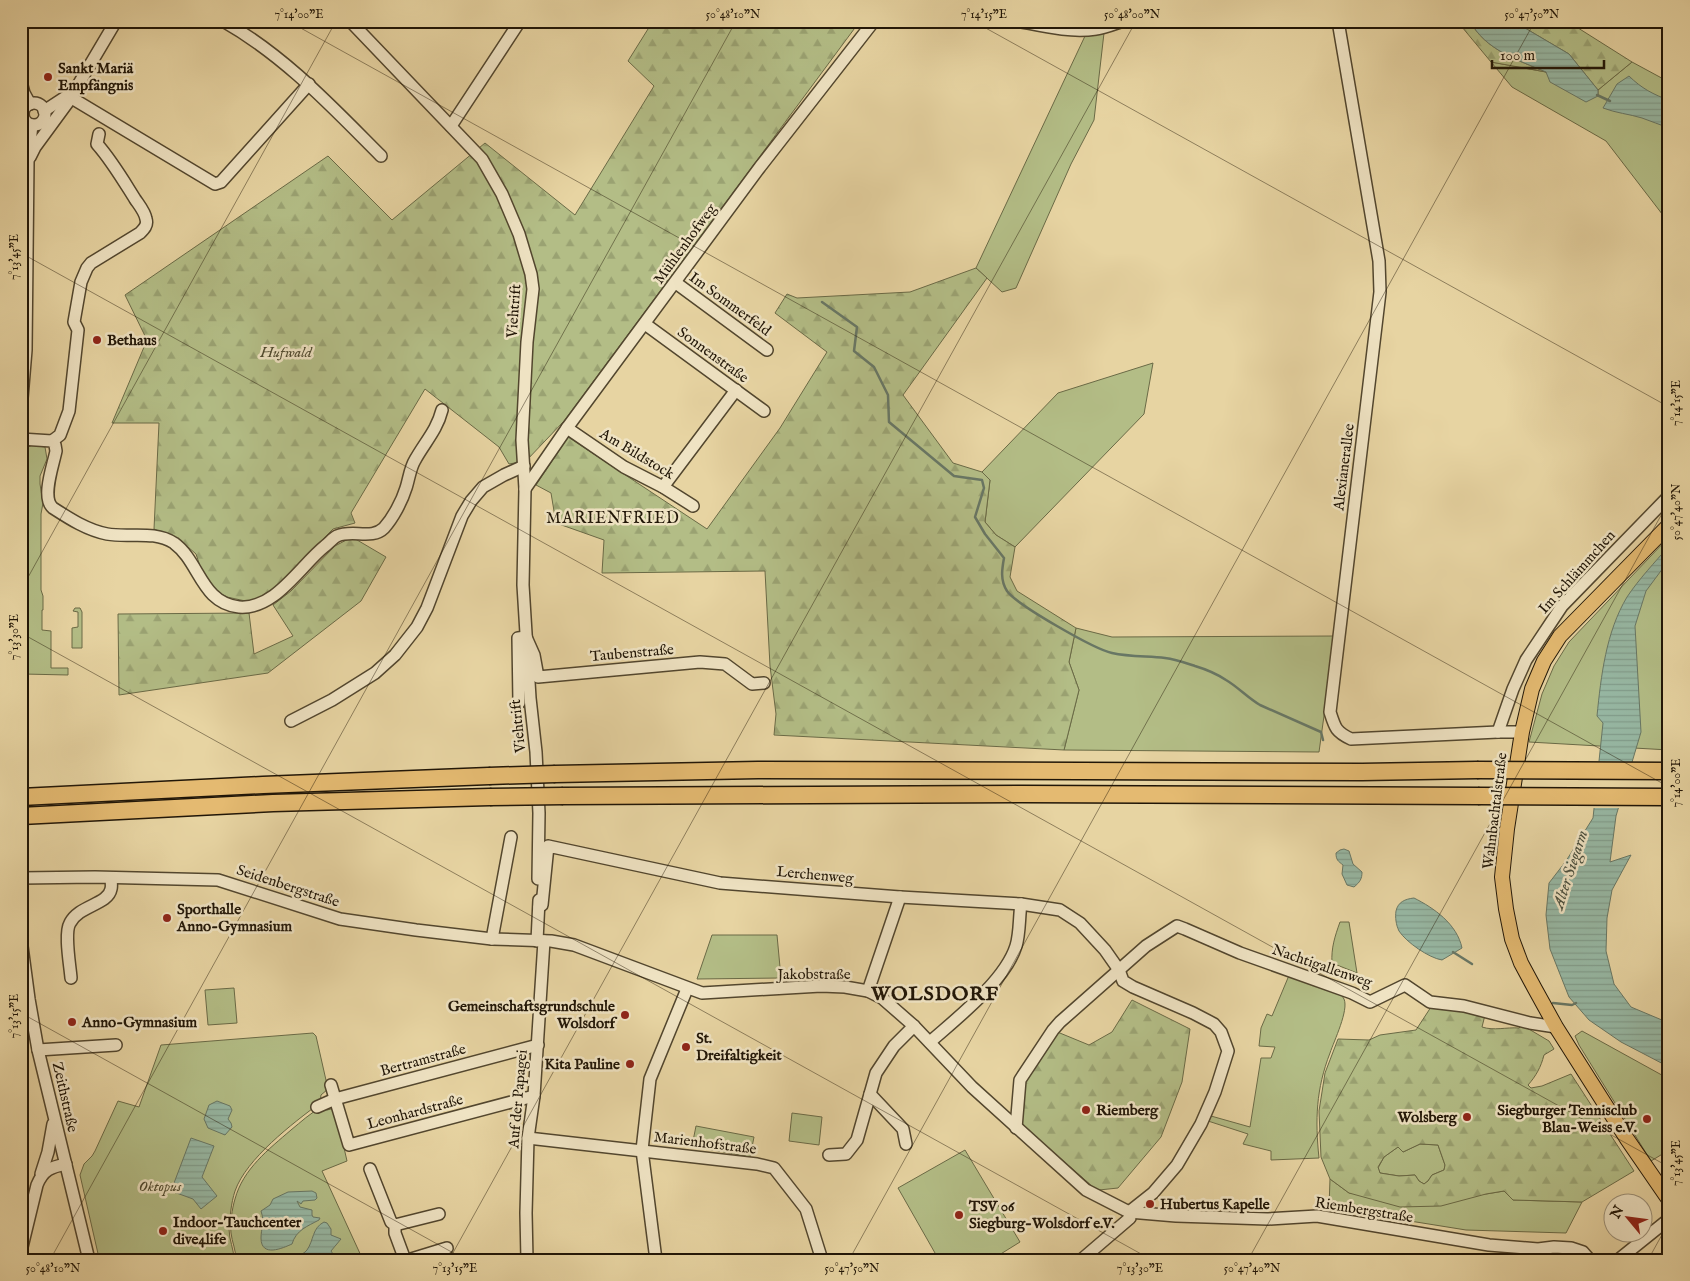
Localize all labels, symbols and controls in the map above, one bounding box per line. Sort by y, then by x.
text: 7°14'00"E [274,7,324,22]
text: 50°48'10"N [706,7,761,22]
text: 7°14'15"E [961,7,1007,22]
text: 50°48'00"N [1104,7,1161,22]
text: 50°47'50"N [1505,7,1560,22]
scale bar [1492,38,1605,70]
text: 100 m [1500,46,1536,65]
place label: Sankt Mariä Empfängnis [58,59,134,95]
marker: Sankt Mariä Empfängnis [42,71,54,83]
street label: Mühlenhofweg [649,199,721,288]
text: 7°13'45"E [7,234,22,280]
street label: Im Sommerfeld [685,268,776,341]
street label: Viehtrift [503,283,525,340]
street label: Sonnenstraße [674,323,752,387]
place label: Bethaus [107,331,157,350]
marker: Bethaus [91,334,103,346]
park label: Hufwald [259,343,313,362]
text: 7°14'15"E [1669,380,1684,426]
street label: Alexianerallee [1329,422,1359,513]
street label: Am Bildstock [595,424,679,484]
text: 50°47'40"N [1669,483,1684,540]
district label: MARIENFRIED [546,509,680,529]
street label: Im Schlämmchen [1534,526,1620,618]
text: 7°13'30"E [7,614,22,660]
street label: Taubenstraße [589,640,675,666]
street label: Viehtrift [506,698,530,755]
street label: Wahnbachtalstraße [1478,751,1512,870]
text: 7°14'00"E [1669,758,1684,808]
water label: Alter Siegarm [1548,828,1593,914]
street label: Seidenbergstraße [234,860,342,912]
street label: Lerchenweg [776,862,855,888]
place label: Sporthalle Anno-Gymnasium [176,900,293,936]
marker: Sporthalle Anno-Gymnasium [161,912,173,924]
street label: Nachtigallenweg [1269,940,1375,992]
street label: Jakobstraße [775,965,851,984]
district label: WOLSDORF [870,982,999,1007]
text: 7°13'15"E [7,994,22,1038]
place label: Gemeinschaftsgrundschule Wolsdorf [448,997,618,1033]
marker: Gemeinschaftsgrundschule Wolsdorf [619,1009,631,1021]
place label: Anno-Gymnasium [81,1013,198,1032]
marker: Anno-Gymnasium [66,1016,78,1028]
place label: St. Dreifaltigkeit [696,1029,783,1065]
street label: Bertramstraße [378,1039,468,1081]
marker: St. Dreifaltigkeit [680,1041,692,1053]
street label: Auf der Papagei [504,1049,532,1150]
place label: Kita Pauline [544,1055,620,1074]
marker: Kita Pauline [624,1058,636,1070]
street label: Zeithstraße [48,1060,82,1134]
street label: Leonhardstraße [365,1090,465,1134]
place label: Riemberg [1096,1101,1159,1120]
place label: Siegburger Tennisclub Blau-Weiss e.V. [1497,1101,1637,1137]
marker: Riemberg [1080,1104,1092,1116]
place label: Wolsberg [1397,1108,1458,1127]
marker: Wolsberg [1461,1111,1473,1123]
marker: Siegburger Tennisclub Blau-Weiss e.V. [1641,1113,1653,1125]
street label: Marienhofstraße [653,1127,758,1159]
text: 7°13'45"E [1669,1140,1684,1186]
park label: Oktopus [139,1177,182,1196]
street label: Riembergstraße [1313,1193,1415,1227]
north arrow [1602,1194,1652,1244]
place label: Hubertus Kapelle [1160,1195,1270,1214]
place label: TSV 06 Siegburg-Wolsdorf e.V. [968,1197,1115,1233]
marker: Hubertus Kapelle [1144,1198,1156,1210]
text: N [1606,1203,1628,1223]
marker: TSV 06 Siegburg-Wolsdorf e.V. [953,1209,965,1221]
place label: Indoor-Tauchcenter dive4life [173,1213,302,1249]
marker: Indoor-Tauchcenter dive4life [157,1225,169,1237]
text: 50°48'10"N [26,1261,81,1276]
text: 7°13'15"E [433,1261,477,1276]
text: 50°47'50"N [825,1261,880,1276]
text: 7°13'30"E [1117,1261,1163,1276]
text: 50°47'40"N [1224,1261,1281,1276]

